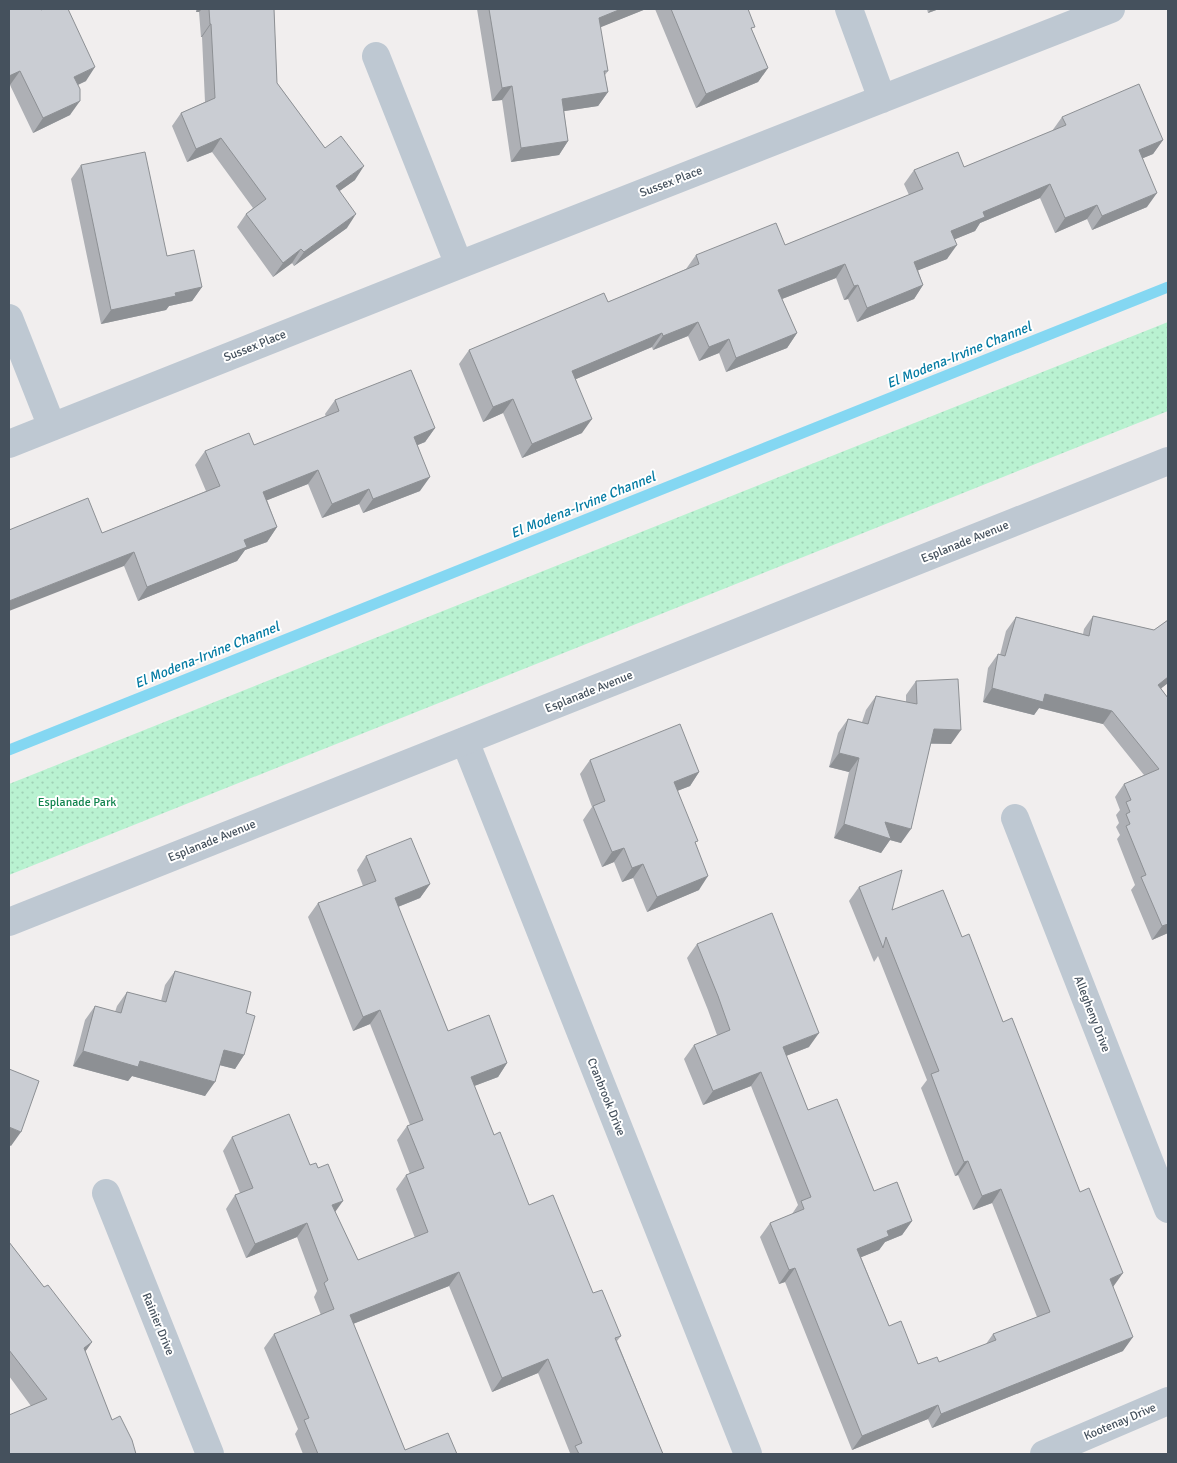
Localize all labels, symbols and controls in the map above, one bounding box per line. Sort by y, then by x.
street label: Sussex Place [638,163,704,201]
water label: El Modena-Irvine Channel [884,318,1035,392]
street label: Sussex Place [222,327,288,365]
water label: El Modena-Irvine Channel [508,468,659,542]
street label: Esplanade Avenue [919,518,1011,566]
water label: El Modena-Irvine Channel [132,618,283,692]
street label: Esplanade Avenue [543,668,635,716]
park label: Esplanade Park [38,795,116,810]
street label: Esplanade Avenue [166,817,258,865]
street label: Allegheny Drive [1071,974,1113,1054]
street label: Cranbrook Drive [584,1056,628,1138]
street label: Rainier Drive [139,1291,177,1357]
street label: Kootenay Drive [1082,1400,1158,1444]

